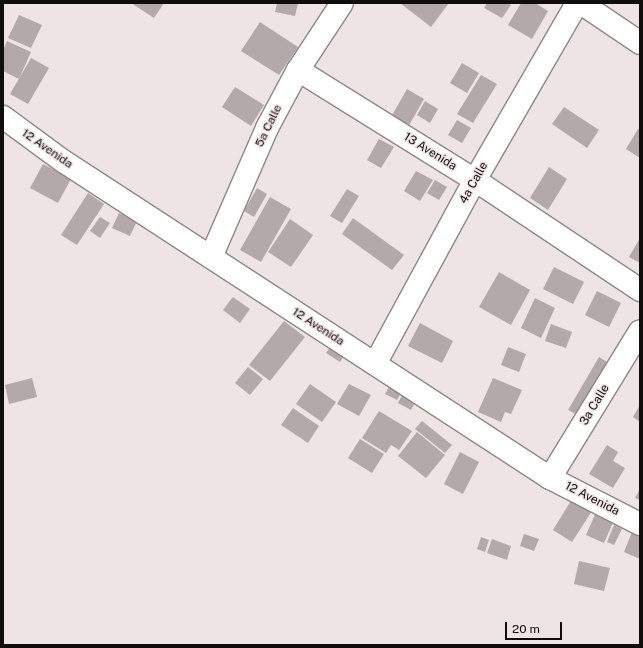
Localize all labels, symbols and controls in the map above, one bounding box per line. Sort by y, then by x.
street label: 5a Calle [253,102,285,150]
street label: 12 Avenida [19,126,75,172]
street label: 13 Avenida [401,130,459,174]
street label: 4a Calle [457,160,491,206]
street label: 12 Avenida [289,305,347,349]
street label: 3a Calle [577,382,613,428]
street label: 12 Avenida [562,479,622,519]
scale bar [507,614,564,640]
text: 20 m [512,622,540,636]

